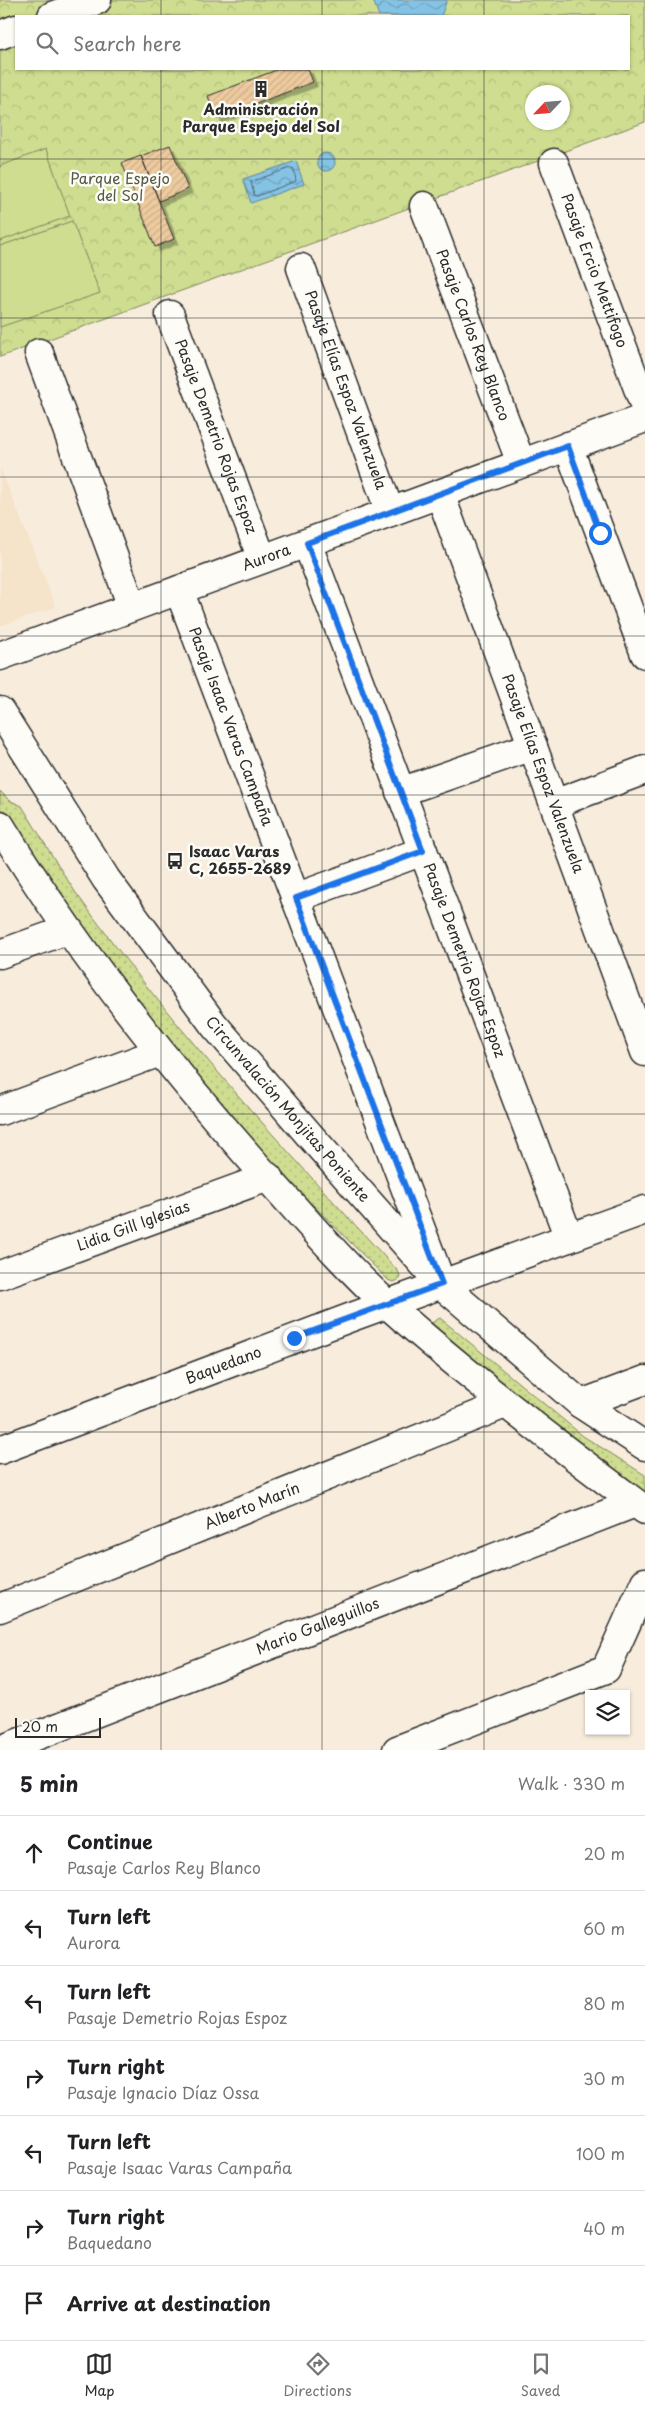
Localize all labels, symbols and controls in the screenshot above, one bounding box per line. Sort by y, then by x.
search box [15,15,630,70]
icon: search [33,29,61,57]
text: Search here [73,29,182,57]
building icon: Administración Parque Espejo del Sol [251,79,271,99]
north arrow [525,85,570,130]
place label: Administración Parque Espejo del Sol [182,97,340,137]
park label: Parque Espejo del Sol [70,166,170,206]
street label: Pasaje Ercio Mettifogo [556,190,635,351]
street label: Pasaje Carlos Rey Blanco [431,245,517,424]
street label: Pasaje Elías Espoz Valenzuela [300,287,394,493]
street label: Pasaje Demetrio Rojas Espoz [170,335,265,537]
route start [589,522,612,545]
street label: Aurora [238,537,294,576]
street label: Pasaje Isaac Varas Campaña [184,623,280,829]
street label: Pasaje Elías Espoz Valenzuela [497,670,592,877]
place label: Isaac Varas C, 2655-2689 [189,839,291,879]
bus stop icon: Isaac Varas C, 2655-2689 [165,851,185,871]
street label: Pasaje Demetrio Rojas Espoz [419,859,513,1061]
street label: Circunvalación Monjitas Poniente [201,1010,376,1206]
street label: Lidia Gill Iglesias [73,1194,193,1256]
route end [283,1327,306,1350]
street label: Baquedano [182,1339,264,1389]
street label: Alberto Marín [201,1475,303,1534]
street label: Mario Galleguillos [252,1591,382,1659]
map controls [585,1690,630,1735]
button: layers [585,1690,630,1735]
scale bar [15,1715,101,1738]
text: 20 m [22,1716,58,1737]
text: 5 min [20,1767,78,1799]
text: Walk · 330 m [518,1771,625,1795]
text: Continue [67,1827,153,1855]
icon: ahead [20,1839,48,1867]
text: 20 m [584,1841,625,1865]
text: Pasaje Carlos Rey Blanco [67,1855,261,1879]
text: Turn left [67,1902,151,1930]
icon: left [20,1914,48,1942]
text: 60 m [583,1916,625,1940]
text: Aurora [67,1930,120,1954]
text: Turn left [67,1977,151,2005]
icon: left [20,1989,48,2017]
text: 80 m [583,1991,625,2015]
text: Pasaje Demetrio Rojas Espoz [67,2005,287,2029]
text: Turn right [67,2052,165,2080]
icon: right [20,2064,48,2092]
text: 30 m [583,2066,625,2090]
text: Pasaje Ignacio Díaz Ossa [67,2080,259,2104]
text: Turn left [67,2127,151,2155]
icon: left [20,2139,48,2167]
text: 100 m [576,2141,625,2165]
text: Pasaje Isaac Varas Campaña [67,2155,292,2179]
text: Turn right [67,2202,165,2230]
icon: right [20,2214,48,2242]
text: 40 m [583,2216,625,2240]
text: Baquedano [67,2230,152,2254]
icon: arrive [20,2289,48,2317]
text: Arrive at destination [67,2289,271,2317]
tab: Map [85,2350,114,2401]
tab: Directions [284,2350,352,2401]
tab: Saved [521,2350,560,2401]

